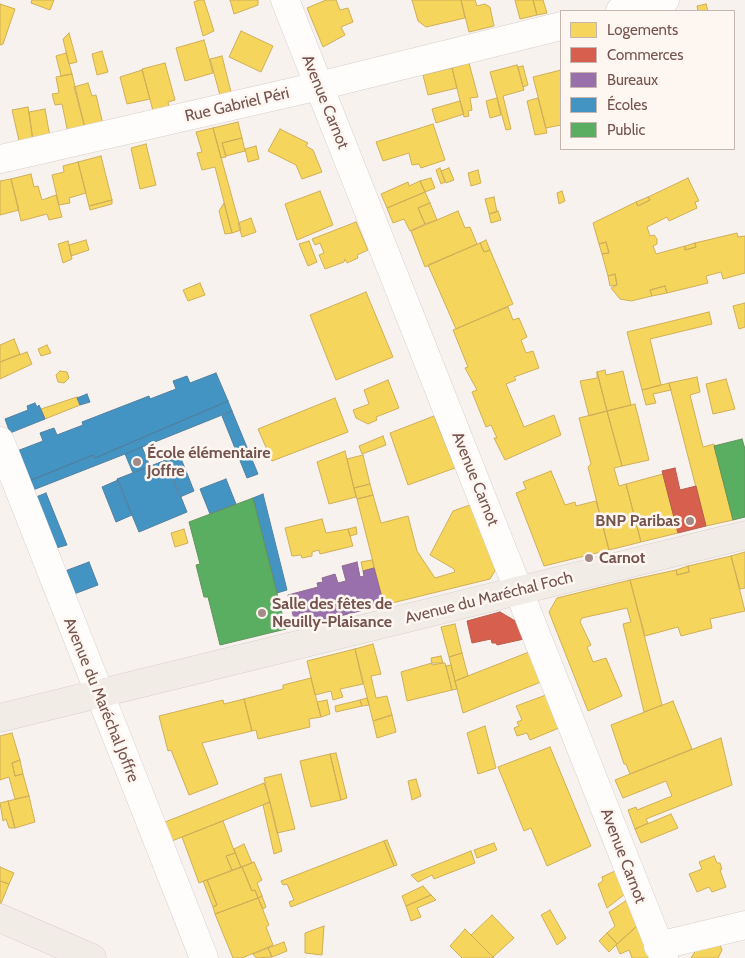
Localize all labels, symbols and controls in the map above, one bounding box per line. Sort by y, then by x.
legend [560,10,735,150]
text: Logements [607,21,678,39]
text: Commerces [607,46,683,64]
street label: Avenue Carnot [297,52,353,152]
text: Bureaux [607,71,658,89]
street label: Rue Gabriel Péri [183,84,291,126]
text: Écoles [607,96,647,114]
text: Public [607,121,645,139]
street label: Avenue Carnot [447,429,503,529]
place label: École élémentaire Joffre [147,443,270,481]
marker: École élémentaire Joffre [131,456,143,468]
place label: BNP Paribas [595,511,680,531]
marker: BNP Paribas [684,515,696,527]
place label: Carnot [599,548,645,568]
marker: Carnot [583,552,595,564]
street label: Avenue du Maréchal Foch [403,568,575,628]
place label: Salle des fêtes de Neuilly-Plaisance [272,594,392,632]
marker: Salle des fêtes de Neuilly-Plaisance [256,607,268,619]
street label: Avenue du Maréchal Joffre [59,615,143,785]
street label: Avenue Carnot [596,806,650,906]

